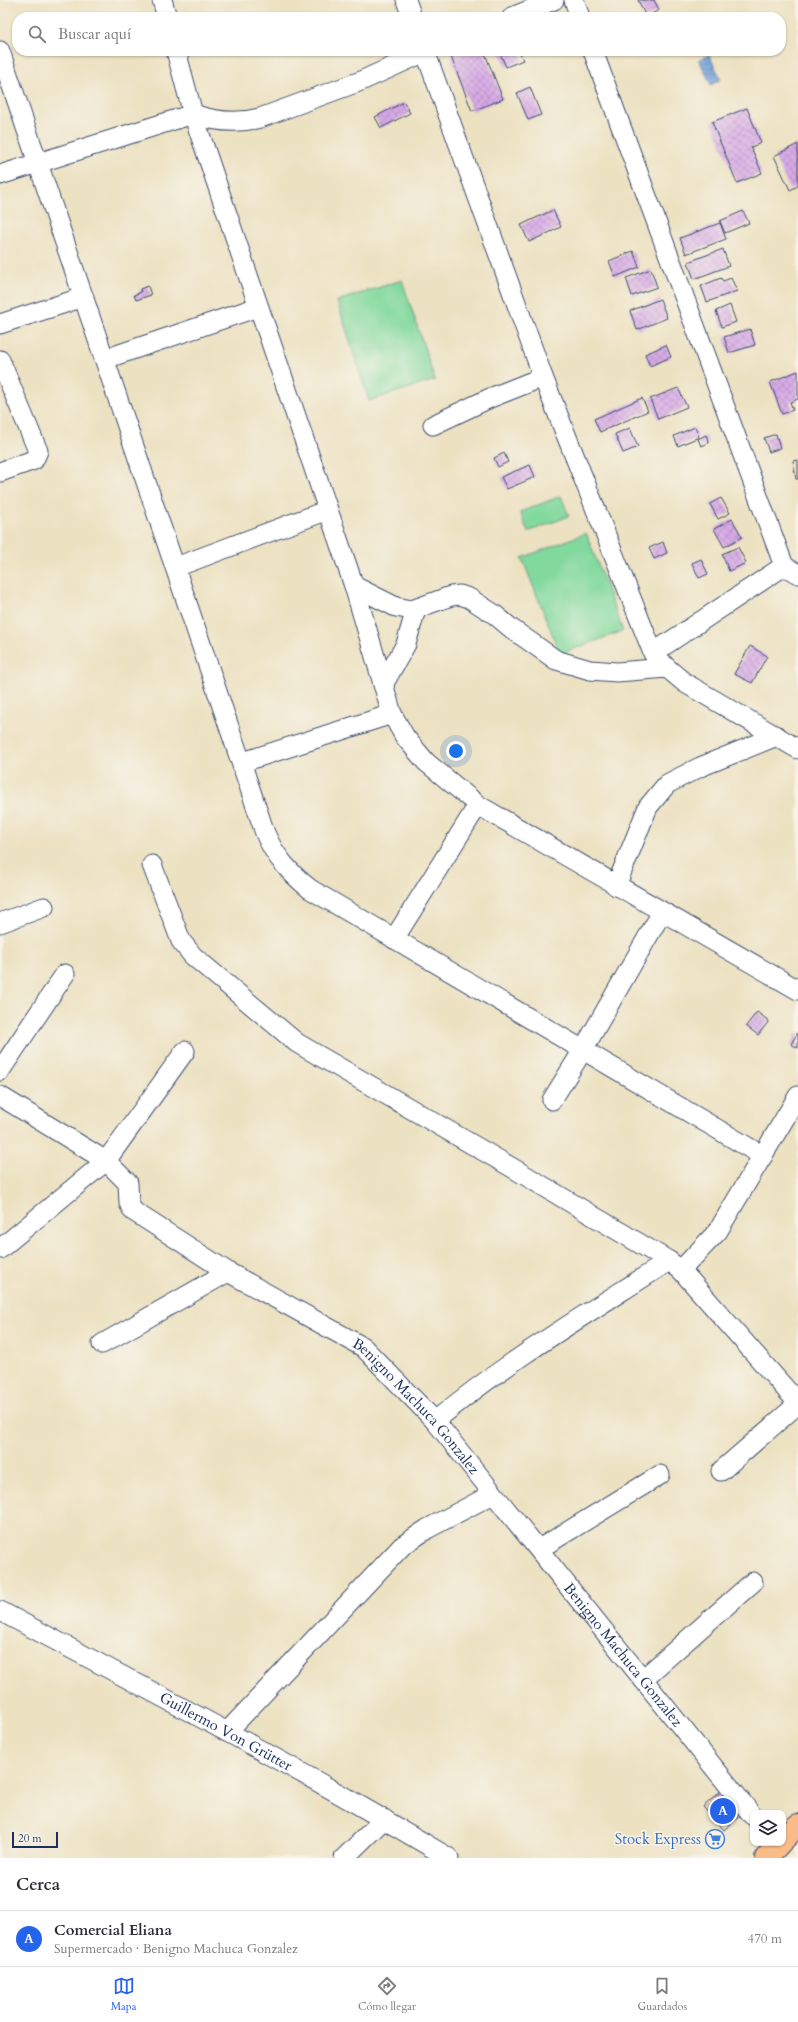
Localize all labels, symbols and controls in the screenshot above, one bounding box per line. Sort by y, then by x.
search box [12,12,786,56]
icon: search [26,23,48,45]
text: Buscar aquí [58,24,131,44]
your location [446,741,466,761]
street label: Benigno Machuca Gonzalez [349,1333,484,1479]
street label: Benigno Machuca Gonzalez [559,1579,687,1731]
street label: Guillermo Von Grütter [156,1687,296,1776]
pin: A [710,1796,736,1826]
map controls [750,1810,786,1846]
button: layers [750,1810,786,1846]
supermarket icon: Stock Express [704,1828,726,1850]
place label: Stock Express [615,1829,701,1849]
scale bar [12,1830,58,1849]
text: 20 m [18,1831,42,1846]
text: Cerca [16,1873,60,1896]
text: Comercial Eliana [54,1920,172,1940]
text: A [24,1930,34,1948]
text: 470 m [748,1930,782,1948]
text: Supermercado · Benigno Machuca Gonzalez [54,1940,298,1958]
tab: Mapa [111,1975,136,2014]
tab: Cómo llegar [358,1975,416,2014]
tab: Guardados [638,1975,687,2014]

